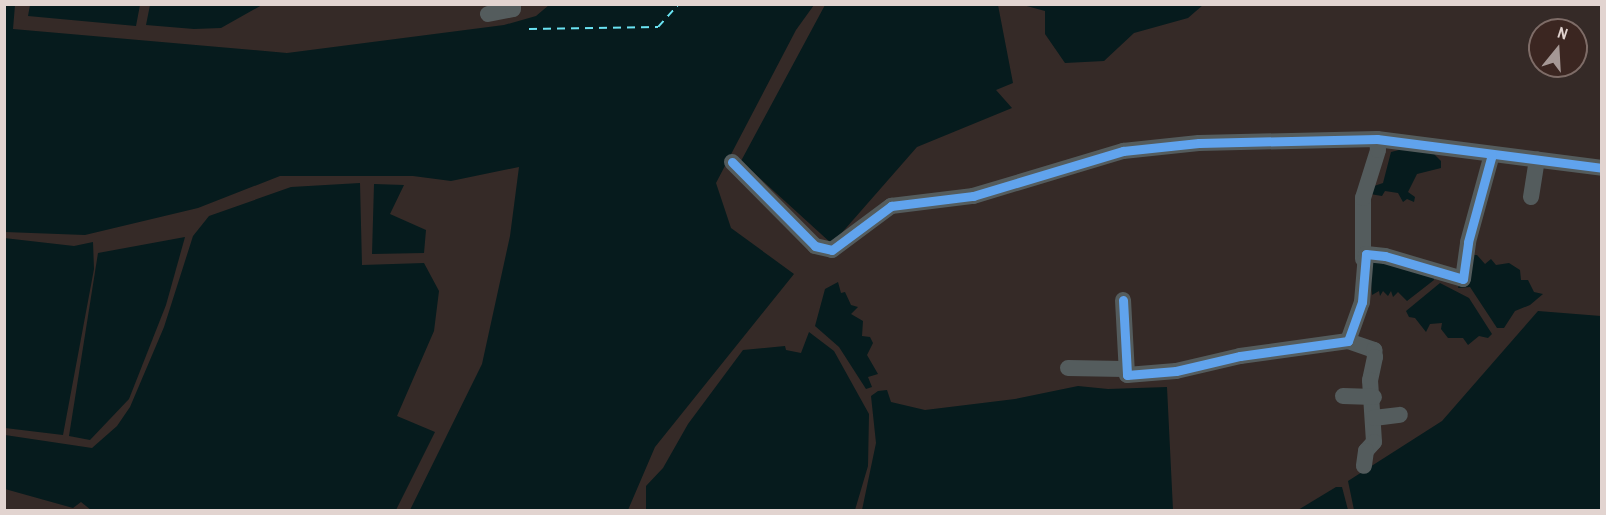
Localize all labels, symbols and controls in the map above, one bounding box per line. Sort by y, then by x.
north arrow [1528,18,1588,78]
text: N [1555,21,1571,45]

